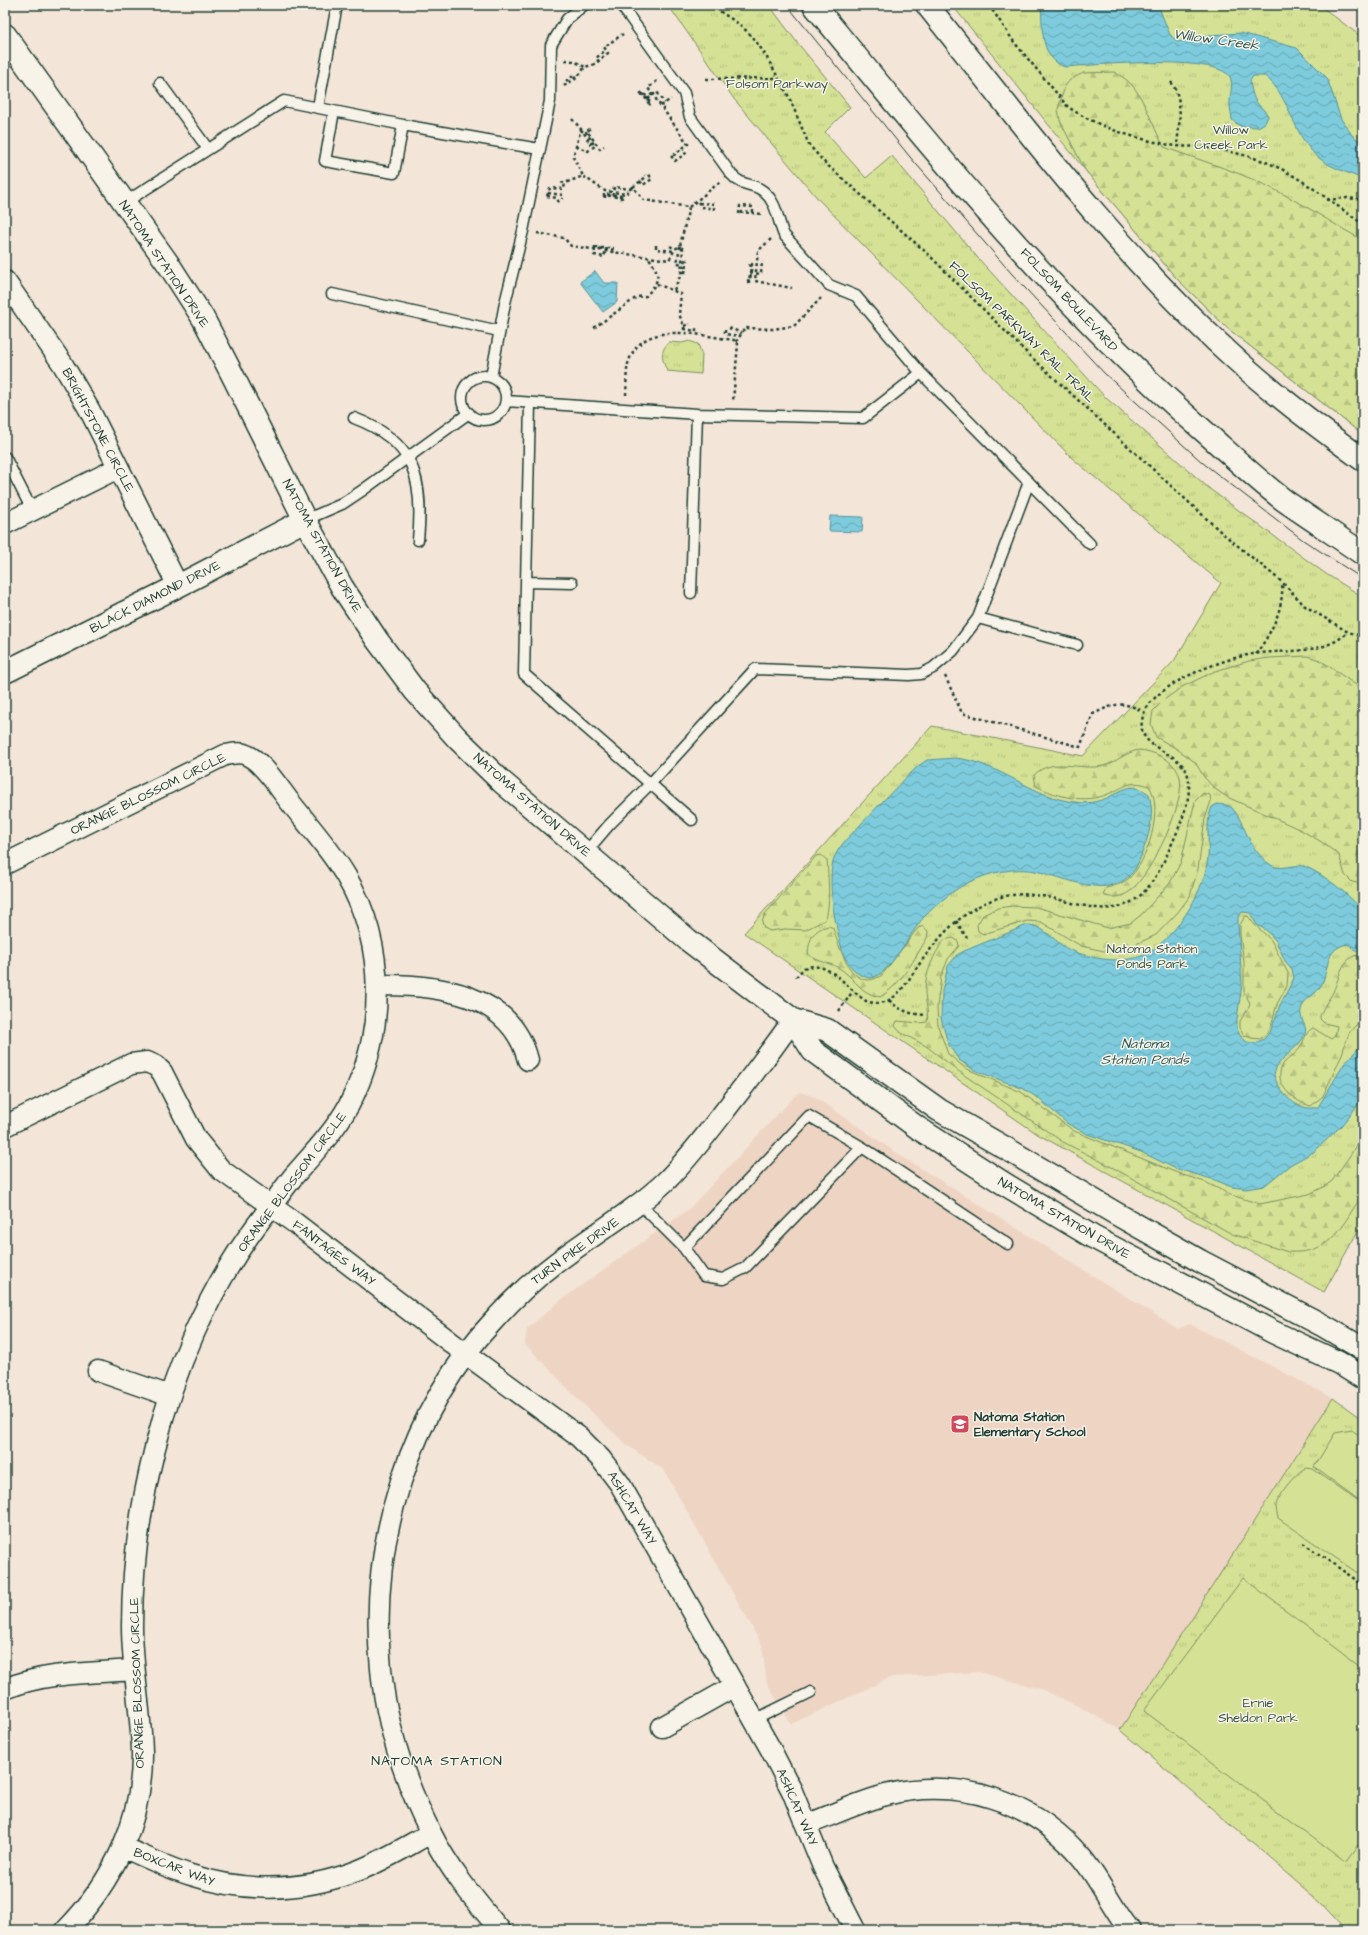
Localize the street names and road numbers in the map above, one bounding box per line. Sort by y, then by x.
street label: NATOMA STATION DRIVE [115,197,214,331]
street label: FOLSOM BOULEVARD [1016,244,1122,356]
street label: FOLSOM PARKWAY RAIL TRAIL [945,257,1099,407]
street label: BRIGHTSTONE CIRCLE [58,365,138,495]
street label: NATOMA STATION DRIVE [278,476,366,616]
street label: BLACK DIAMOND DRIVE [87,556,224,638]
street label: ORANGE BLOSSOM CIRCLE [67,748,229,840]
street label: NATOMA STATION DRIVE [469,749,595,861]
street label: ORANGE BLOSSOM CIRCLE [233,1108,351,1256]
street label: NATOMA STATION DRIVE [995,1173,1134,1263]
street label: TURN PIKE DRIVE [527,1213,623,1289]
street label: FANTAGES WAY [289,1216,379,1290]
street label: ASHCAT WAY [603,1468,661,1548]
street label: ORANGE BLOSSOM CIRCLE [125,1597,149,1769]
street label: ASHCAT WAY [772,1765,822,1849]
street label: BOXCAR WAY [131,1843,217,1891]

